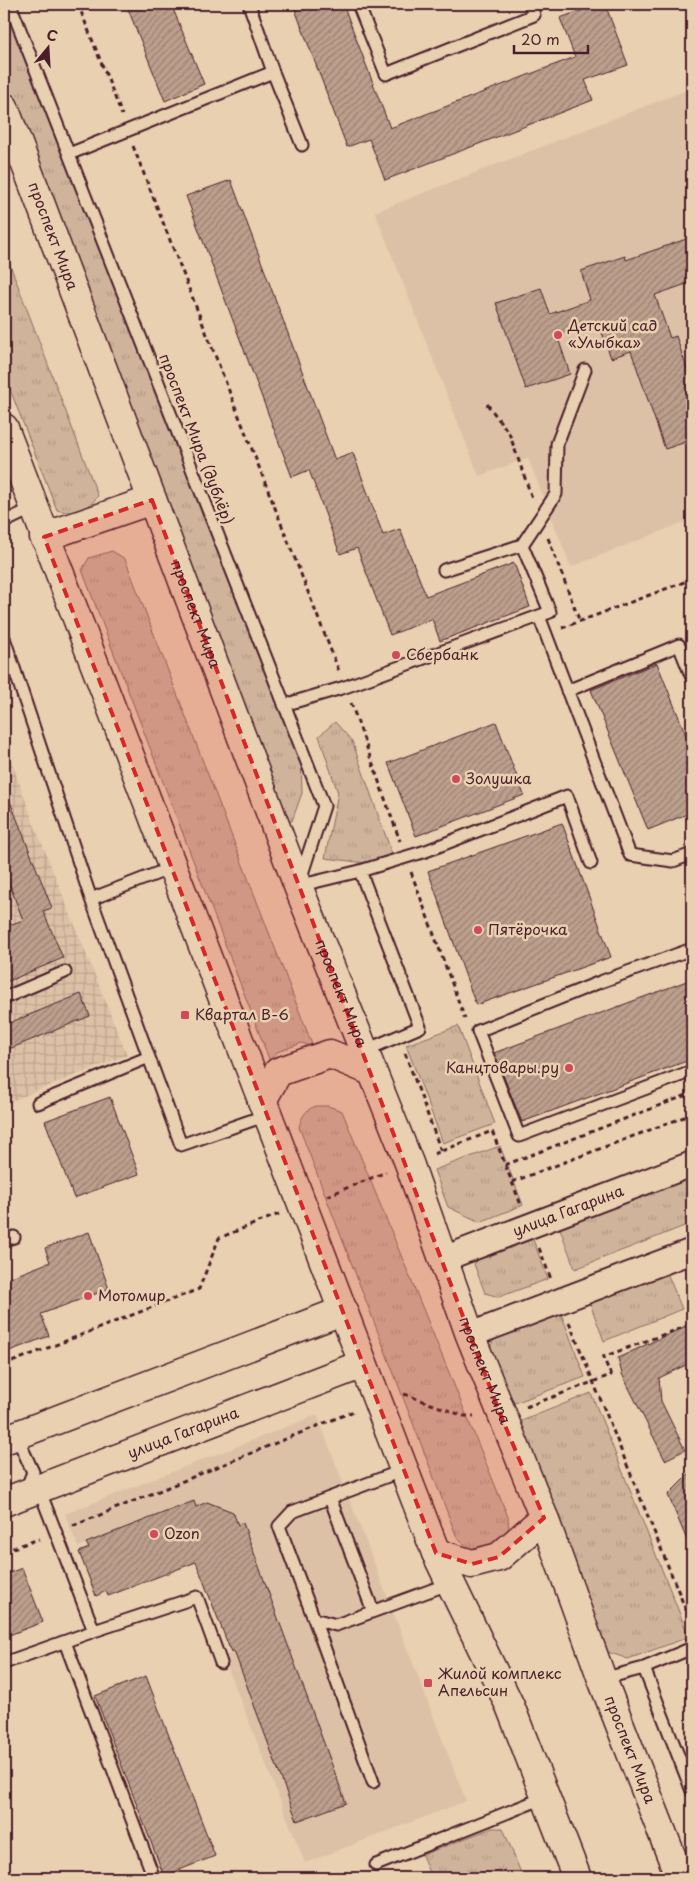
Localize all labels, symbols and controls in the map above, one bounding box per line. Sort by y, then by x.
north arrow [22,22,72,72]
scale bar [514,22,587,54]
text: С [44,24,60,47]
text: 20 m [521,27,560,50]
street label: проспект Мира [23,178,85,294]
place label: Детский сад «Улыбка» [567,313,657,353]
marker: Детский сад «Улыбка» [552,329,564,341]
street label: проспект Мира (дублёр) [154,350,241,527]
street label: проспект Мира [166,556,228,672]
place label: Сбербанк [406,642,478,665]
marker: Сбербанк [390,649,402,661]
place label: Золушка [466,766,532,789]
marker: Золушка [450,773,462,785]
place label: Пятёрочка [488,917,568,940]
marker: Пятёрочка [472,924,484,936]
street label: проспект Мира [310,935,374,1050]
place label: Квартал В-6 [195,1002,289,1025]
marker: Квартал В-6 [179,1009,191,1021]
place label: Канцтовары.ру [446,1055,559,1078]
marker: Канцтовары.ру [563,1062,575,1074]
street label: улица Гагарина [509,1178,627,1241]
place label: Мотомир [98,1283,166,1306]
marker: Мотомир [82,1290,94,1302]
street label: проспект Мира [454,1313,518,1428]
street label: улица Гагарина [124,1400,242,1463]
place label: Ozon [164,1521,200,1544]
marker: Ozon [148,1528,160,1540]
place label: Жилой комплекс Апельсин [438,1661,562,1701]
marker: Жилой комплекс Апельсин [422,1677,434,1689]
street label: проспект Мира [600,1692,663,1807]

